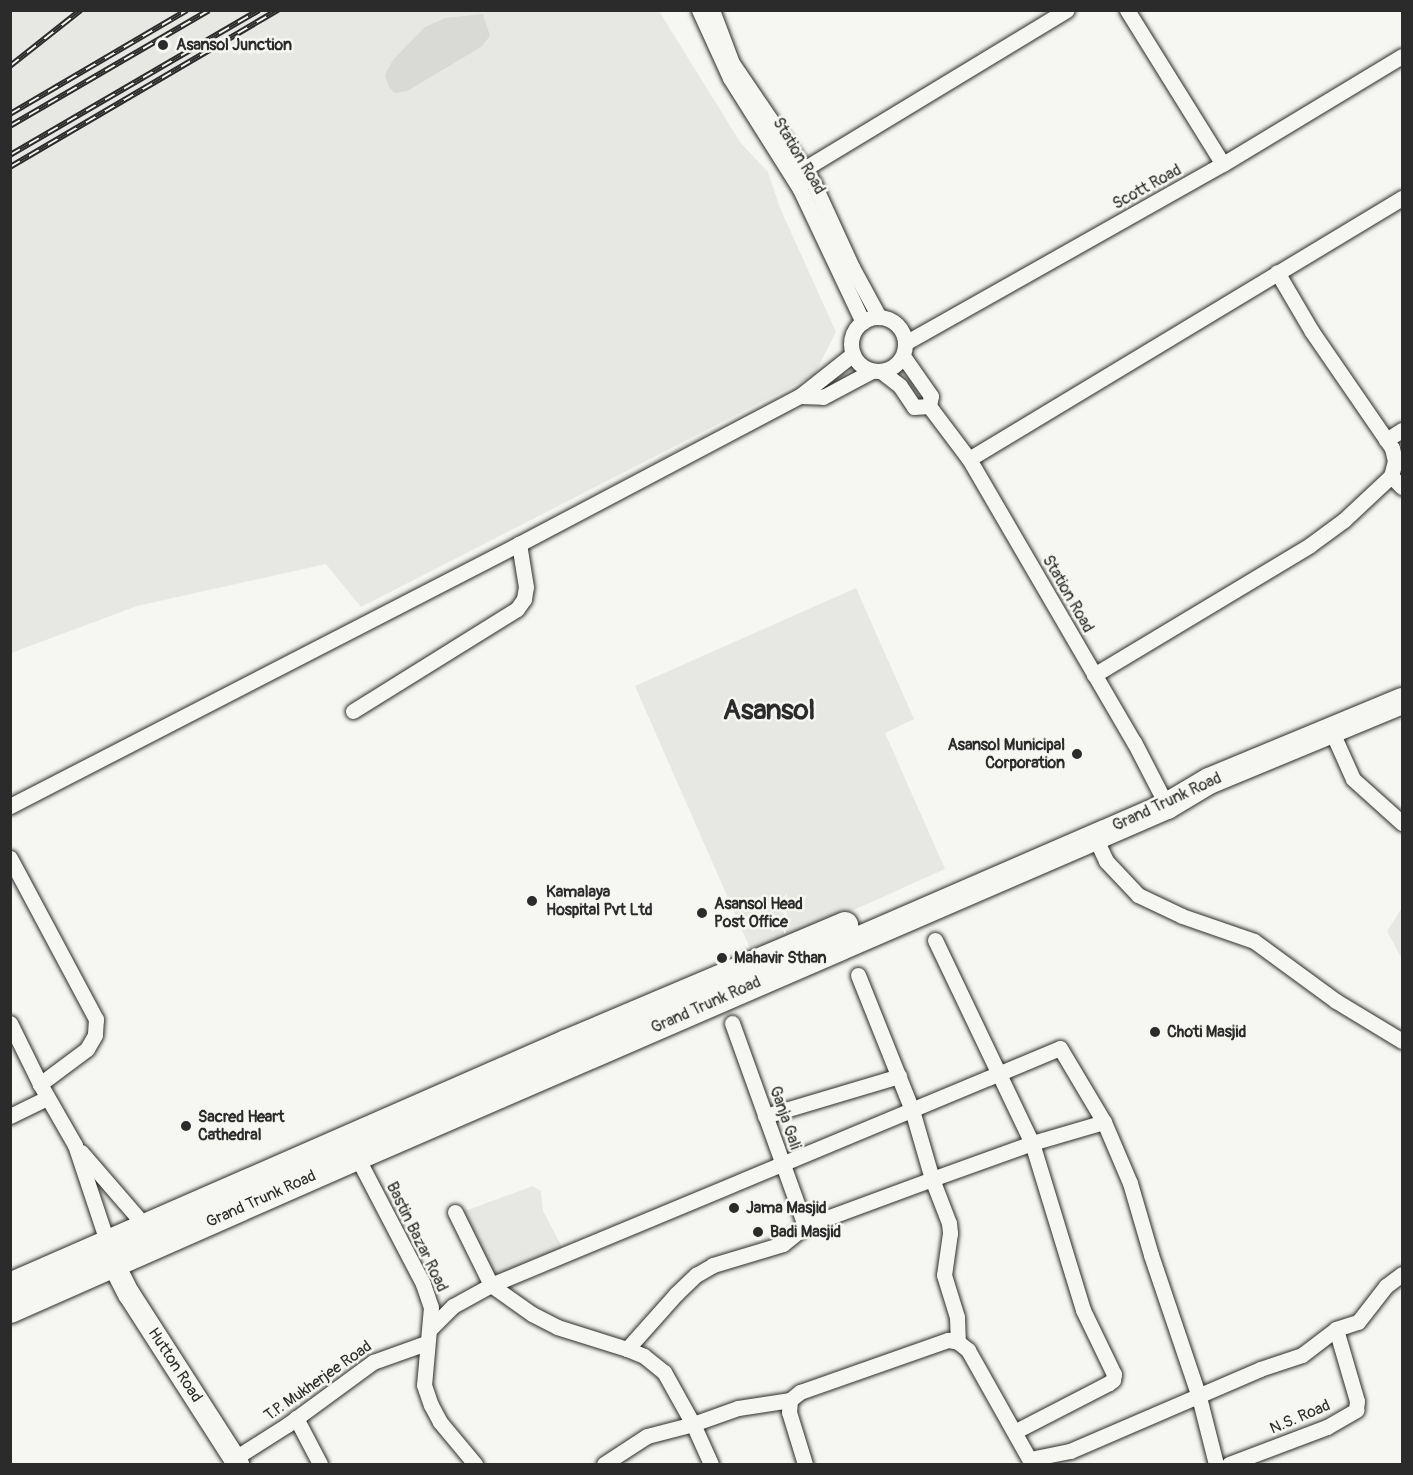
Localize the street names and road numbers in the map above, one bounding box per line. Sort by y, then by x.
street label: Station Road [769,114,829,198]
street label: Scott Road [1109,160,1185,214]
street label: Station Road [1038,552,1098,636]
street label: Grand Trunk Road [1109,768,1225,836]
street label: Grand Trunk Road [648,972,764,1038]
street label: Ganja Gali [765,1084,805,1152]
street label: Grand Trunk Road [203,1166,319,1232]
street label: Bastin Bazar Road [382,1179,452,1295]
street label: Hutton Road [144,1324,206,1406]
street label: T.P. Mukherjee Road [260,1337,376,1425]
street label: N.S. Road [1267,1396,1333,1438]

